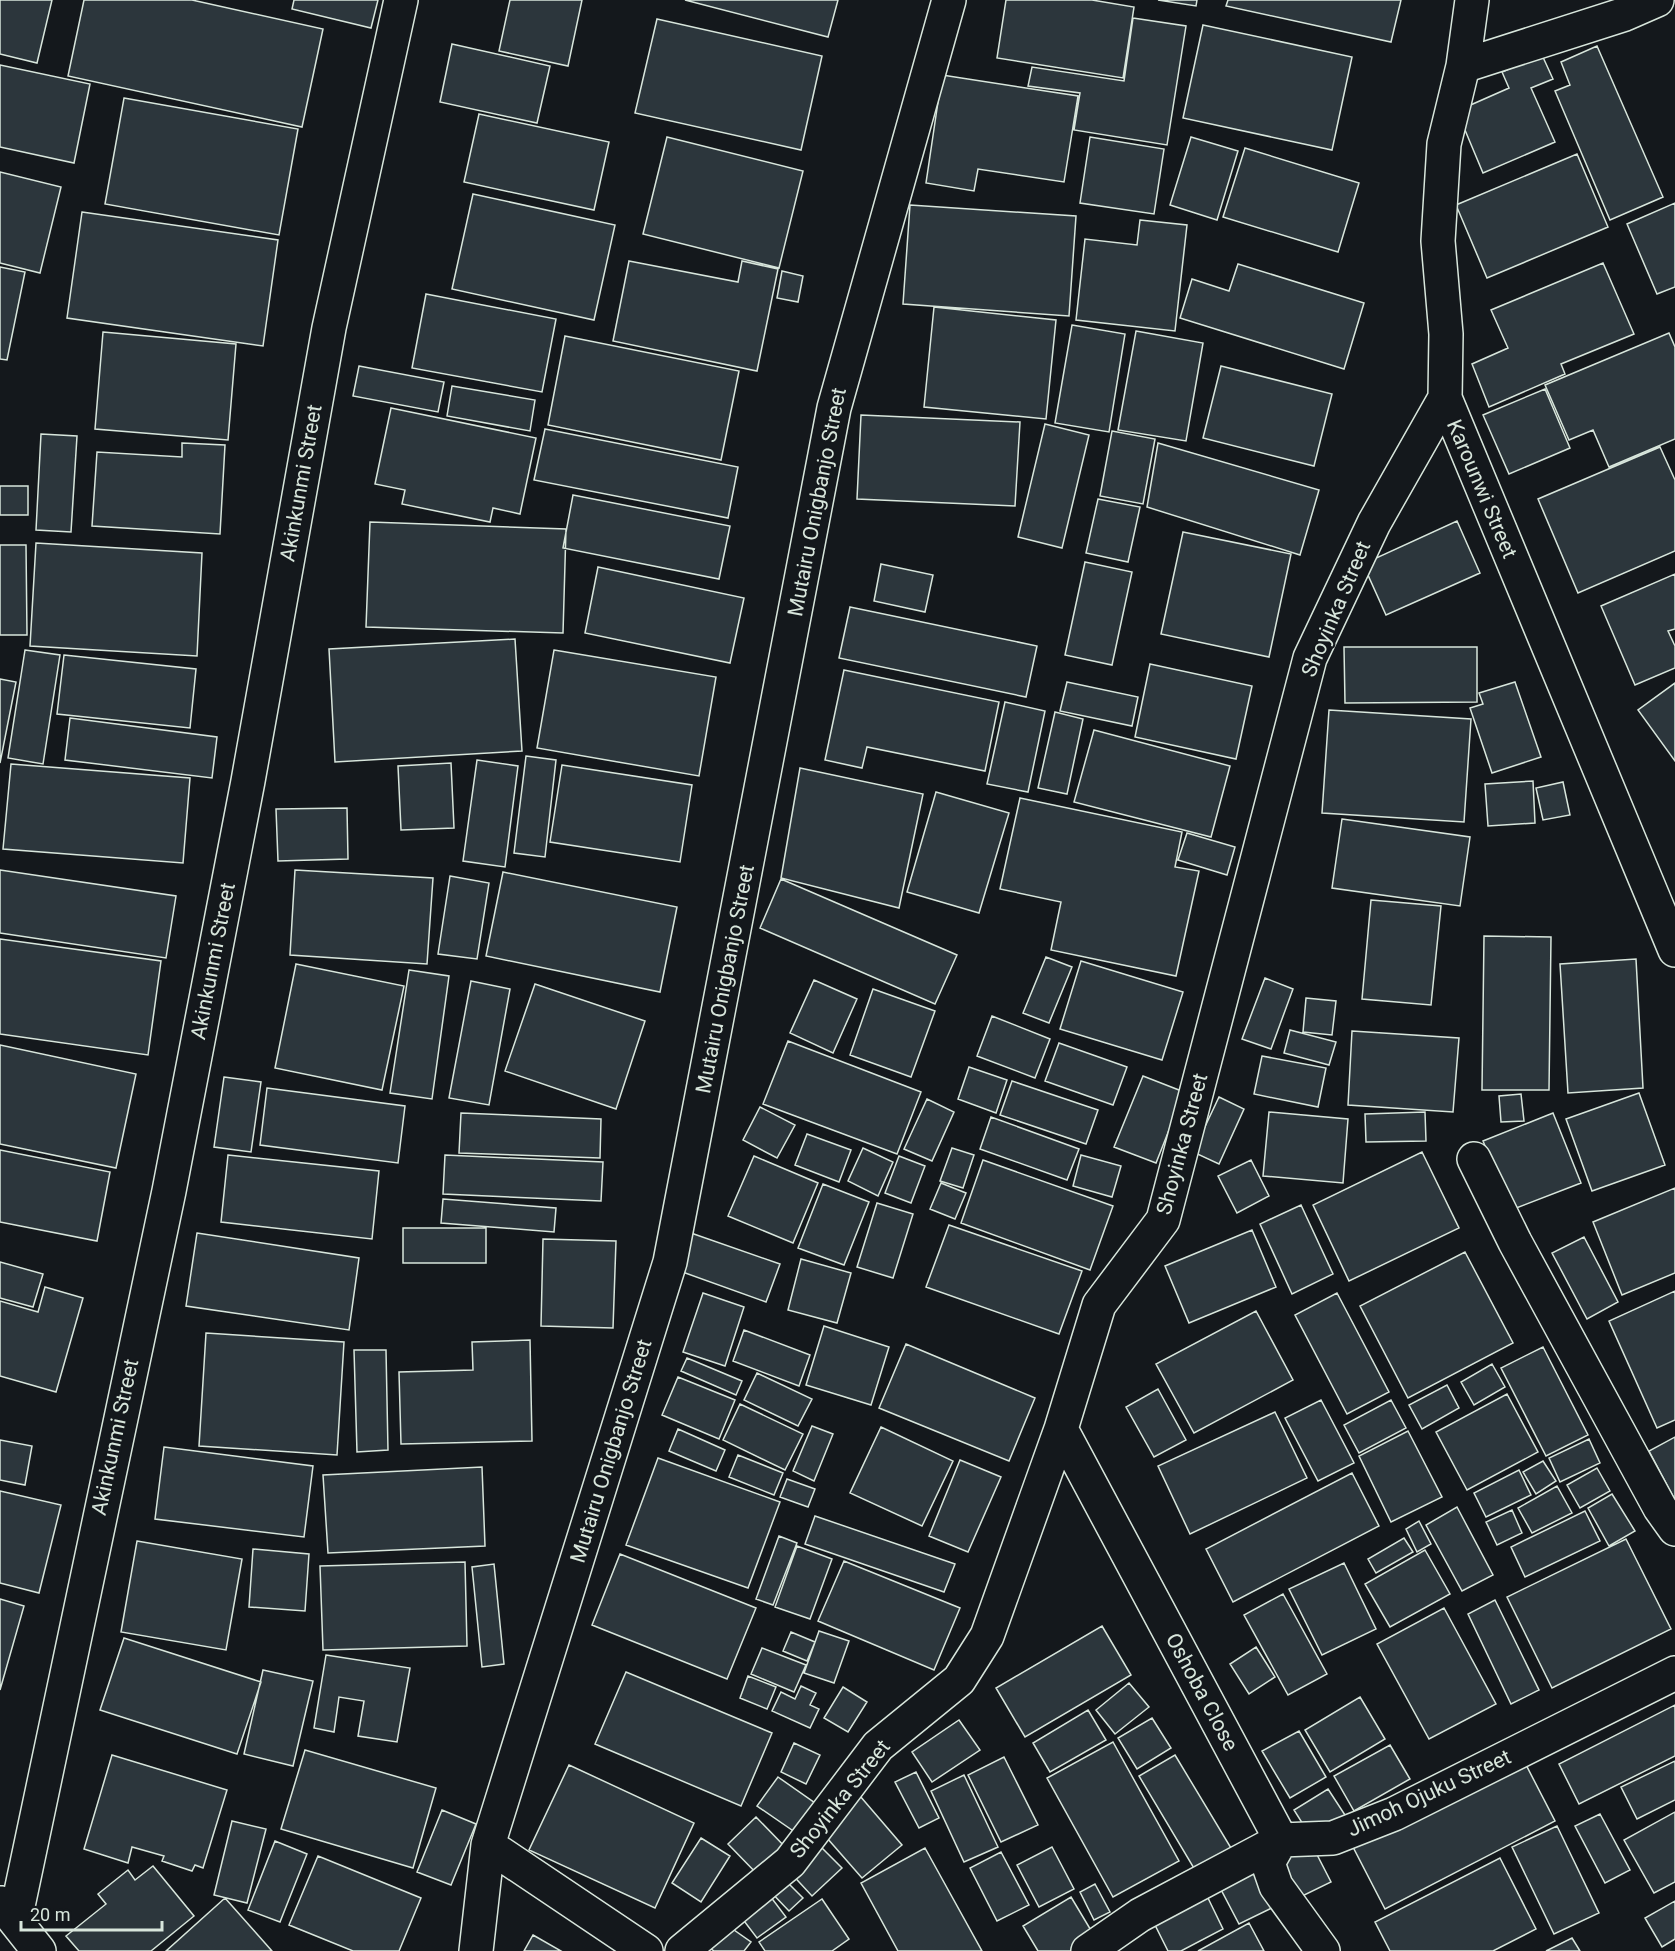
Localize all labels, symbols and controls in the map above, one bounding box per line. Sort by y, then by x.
street label: Mutairu Onigbanjo Street [783,385,851,618]
street label: Akinkunmi Street [275,402,327,563]
street label: Karounwi Street [1442,416,1522,562]
street label: Shoyinka Street [1297,537,1375,681]
street label: Mutairu Onigbanjo Street [691,862,759,1095]
street label: Akinkunmi Street [186,881,240,1041]
street label: Shoyinka Street [1152,1071,1212,1217]
street label: Mutairu Onigbanjo Street [566,1336,657,1566]
street label: Akinkunmi Street [87,1357,143,1517]
street label: Oshoba Close [1161,1629,1243,1755]
street label: Shoyinka Street [785,1735,895,1863]
street label: Jimoh Ojuku Street [1343,1745,1515,1841]
scale bar [21,1894,162,1932]
text: 20 m [30,1904,70,1925]

